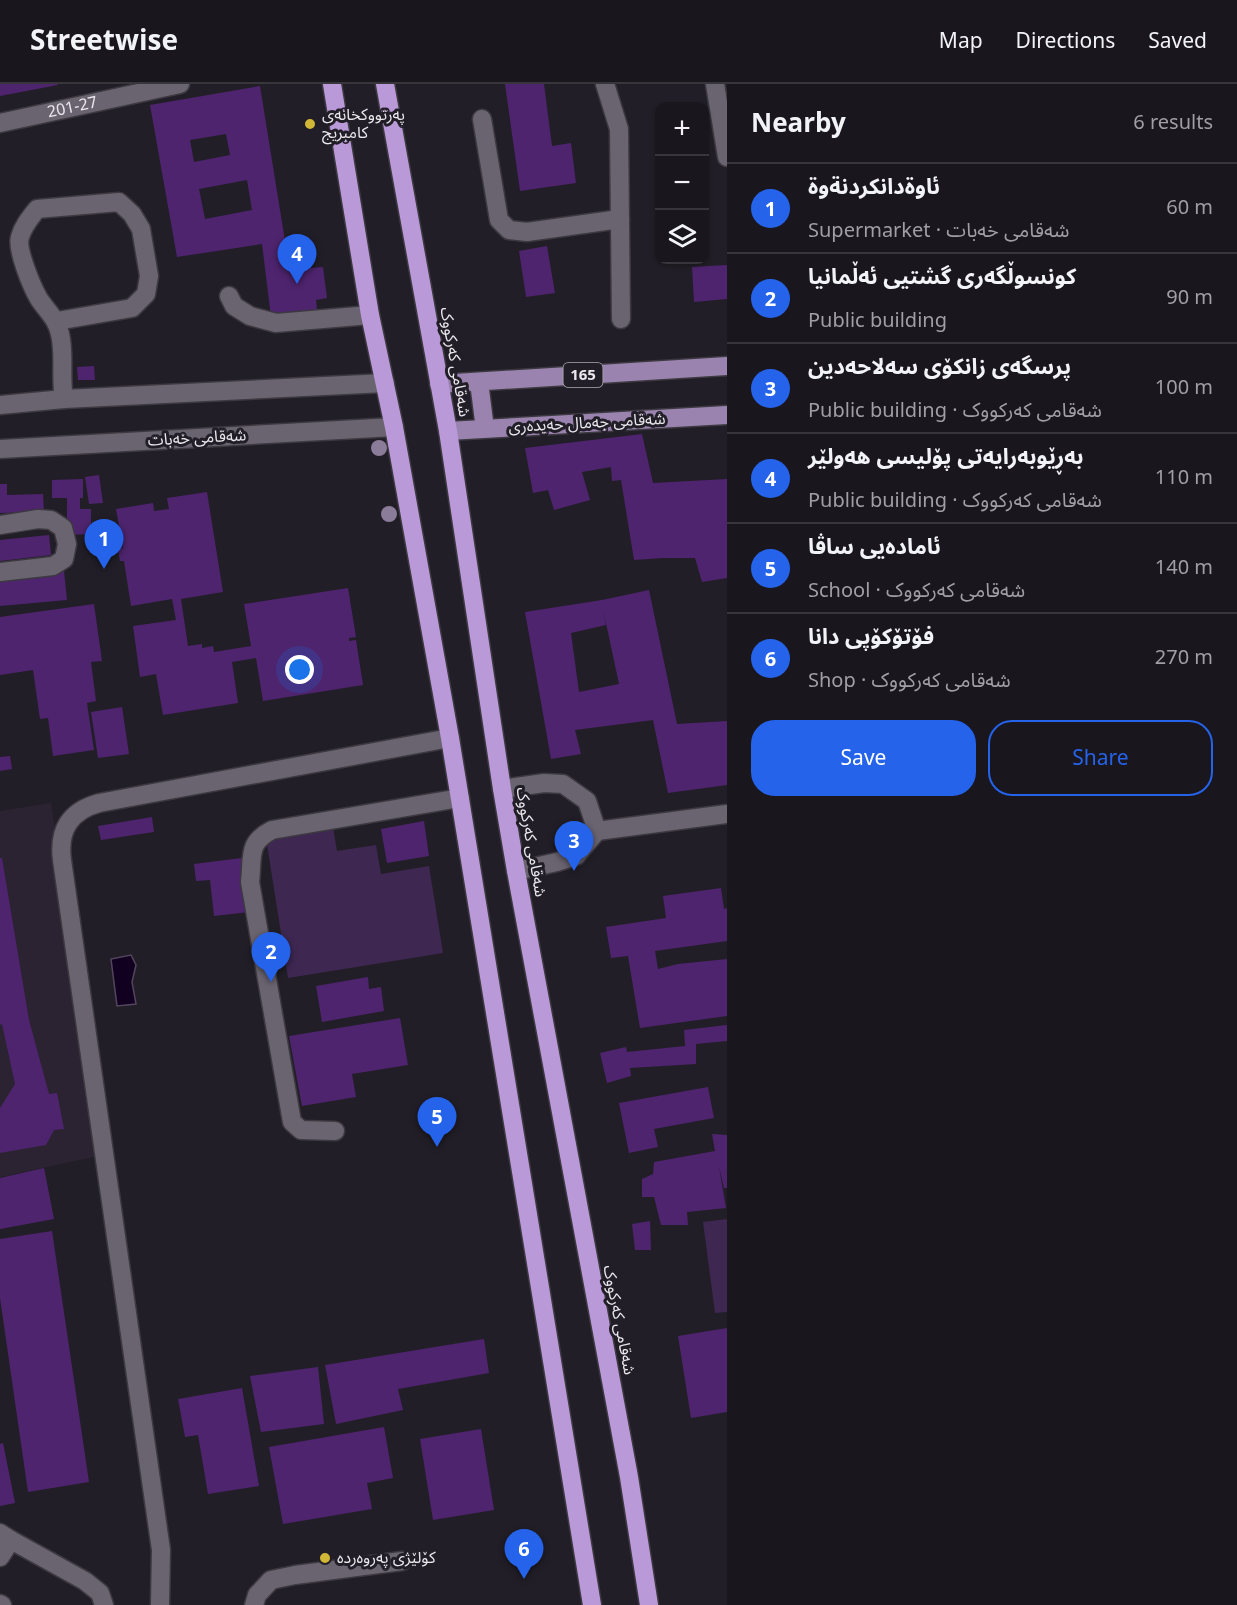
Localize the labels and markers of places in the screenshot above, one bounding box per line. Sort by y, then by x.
place label: پەرتووکخانەی کامبریج [322,98,405,150]
marker: پەرتووکخانەی کامبریج [303,117,317,131]
pin: 4 [278,234,316,284]
pin: 1 [84,520,124,569]
pin: 3 [554,822,594,871]
pin: 2 [252,932,290,982]
pin: 5 [418,1098,456,1147]
pin: 6 [504,1530,544,1579]
place label: کۆلێژی پەروەردە [337,1541,436,1575]
marker: کۆلێژی پەروەردە [318,1551,332,1565]

